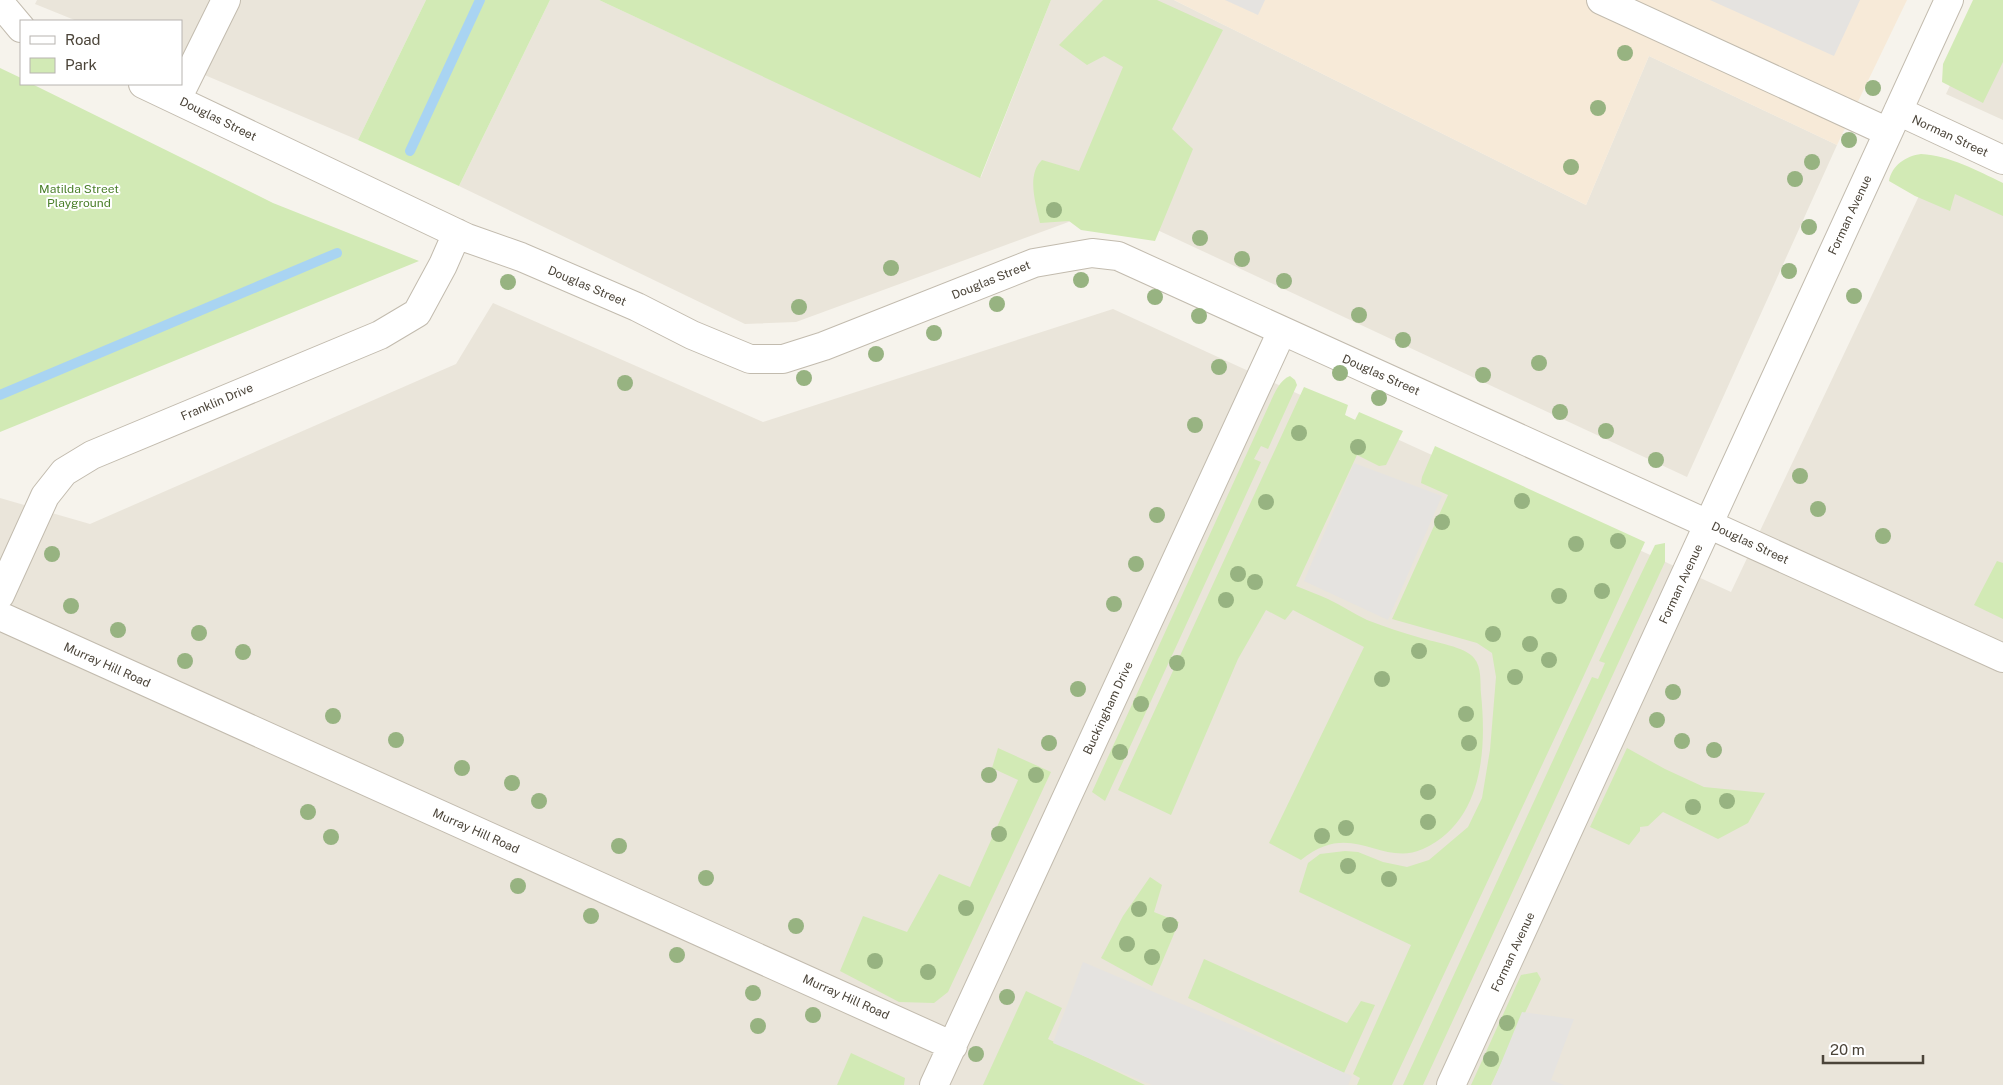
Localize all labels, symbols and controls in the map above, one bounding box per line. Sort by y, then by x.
legend [20,20,182,85]
text: Road [65,31,101,48]
text: Park [65,56,97,73]
street label: Douglas Street [177,94,259,144]
street label: Norman Street [1910,112,1991,160]
street label: Forman Avenue [1825,173,1875,257]
park label: Matilda Street Playground [39,182,119,210]
street label: Douglas Street [950,258,1033,302]
street label: Douglas Street [546,263,629,309]
street label: Douglas Street [1340,352,1422,399]
street label: Franklin Drive [179,380,255,424]
street label: Douglas Street [1709,519,1791,567]
street label: Forman Avenue [1656,542,1706,626]
street label: Murray Hill Road [62,640,152,690]
street label: Buckingham Drive [1080,659,1136,757]
street label: Murray Hill Road [431,806,521,856]
street label: Forman Avenue [1488,910,1538,994]
street label: Murray Hill Road [801,972,891,1022]
scale bar [1823,1032,1923,1064]
text: 20 m [1830,1041,1865,1058]

